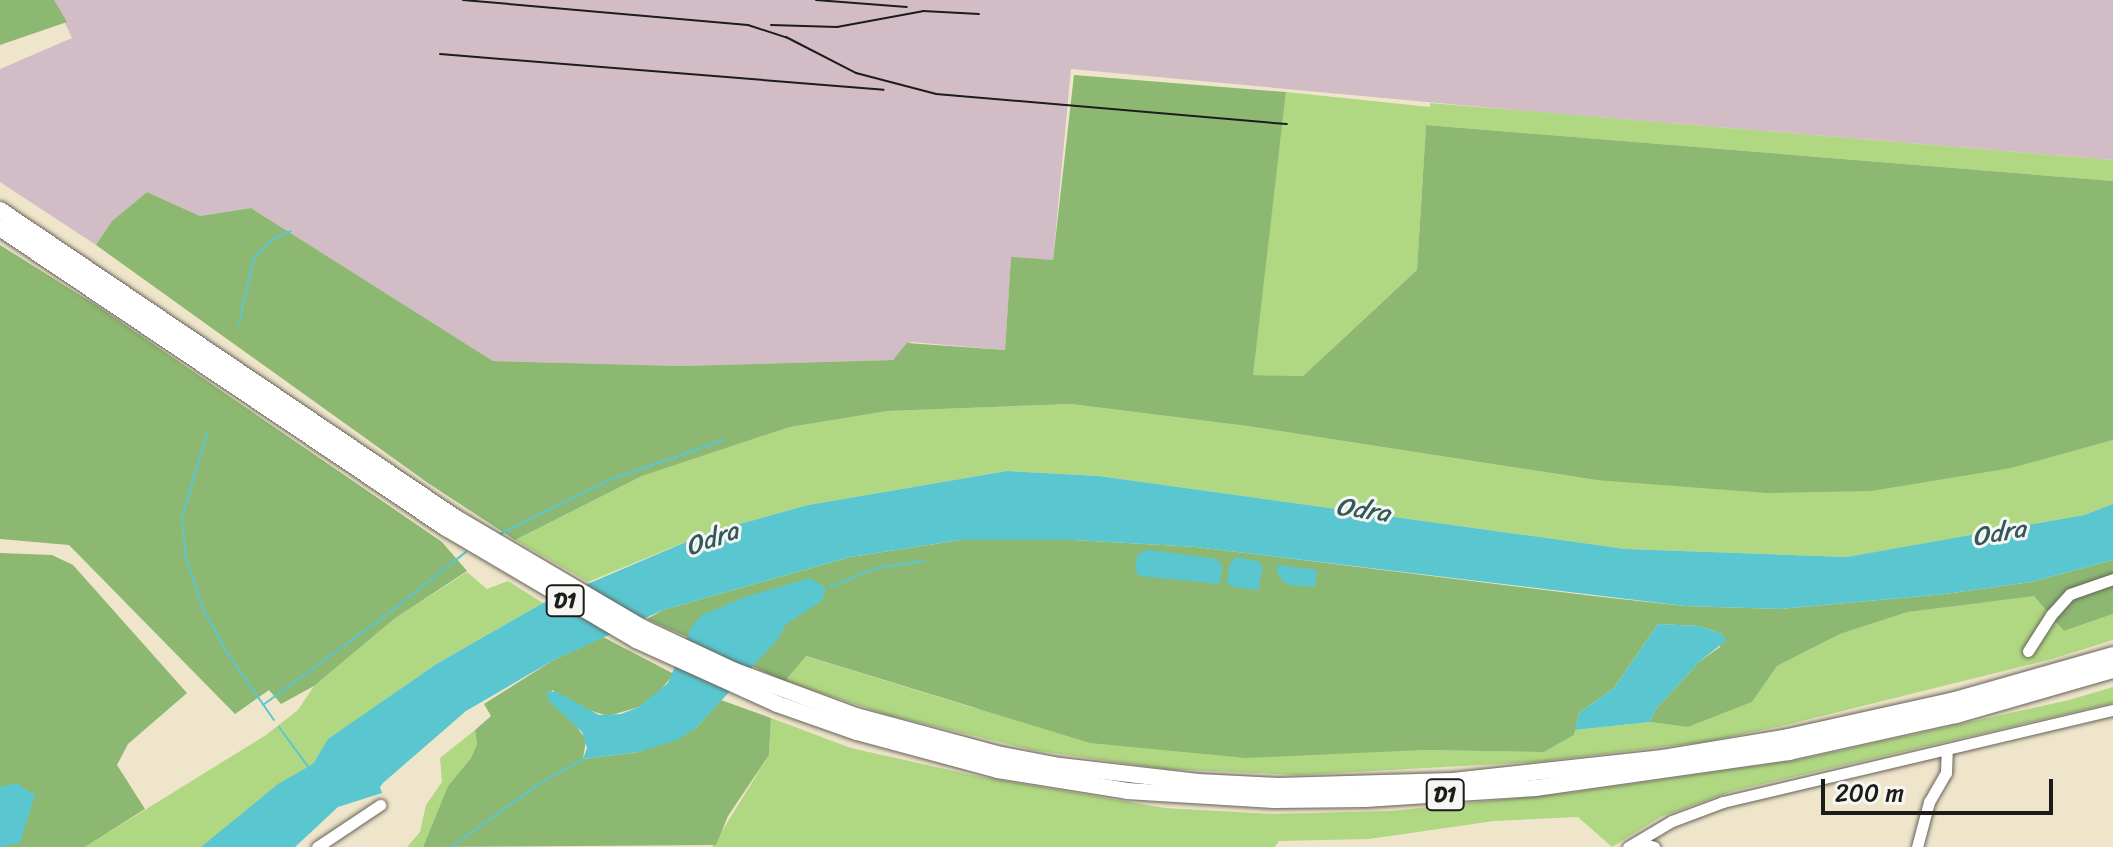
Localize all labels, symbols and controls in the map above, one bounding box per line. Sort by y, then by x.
water label: Odra [1334,491,1392,529]
water label: Odra [1970,513,2028,553]
water label: Odra [681,515,743,563]
road number: D1 [545,583,585,619]
scale bar [1825,763,2057,813]
text: 200 m [1835,772,1904,814]
road number: D1 [1425,777,1465,813]

